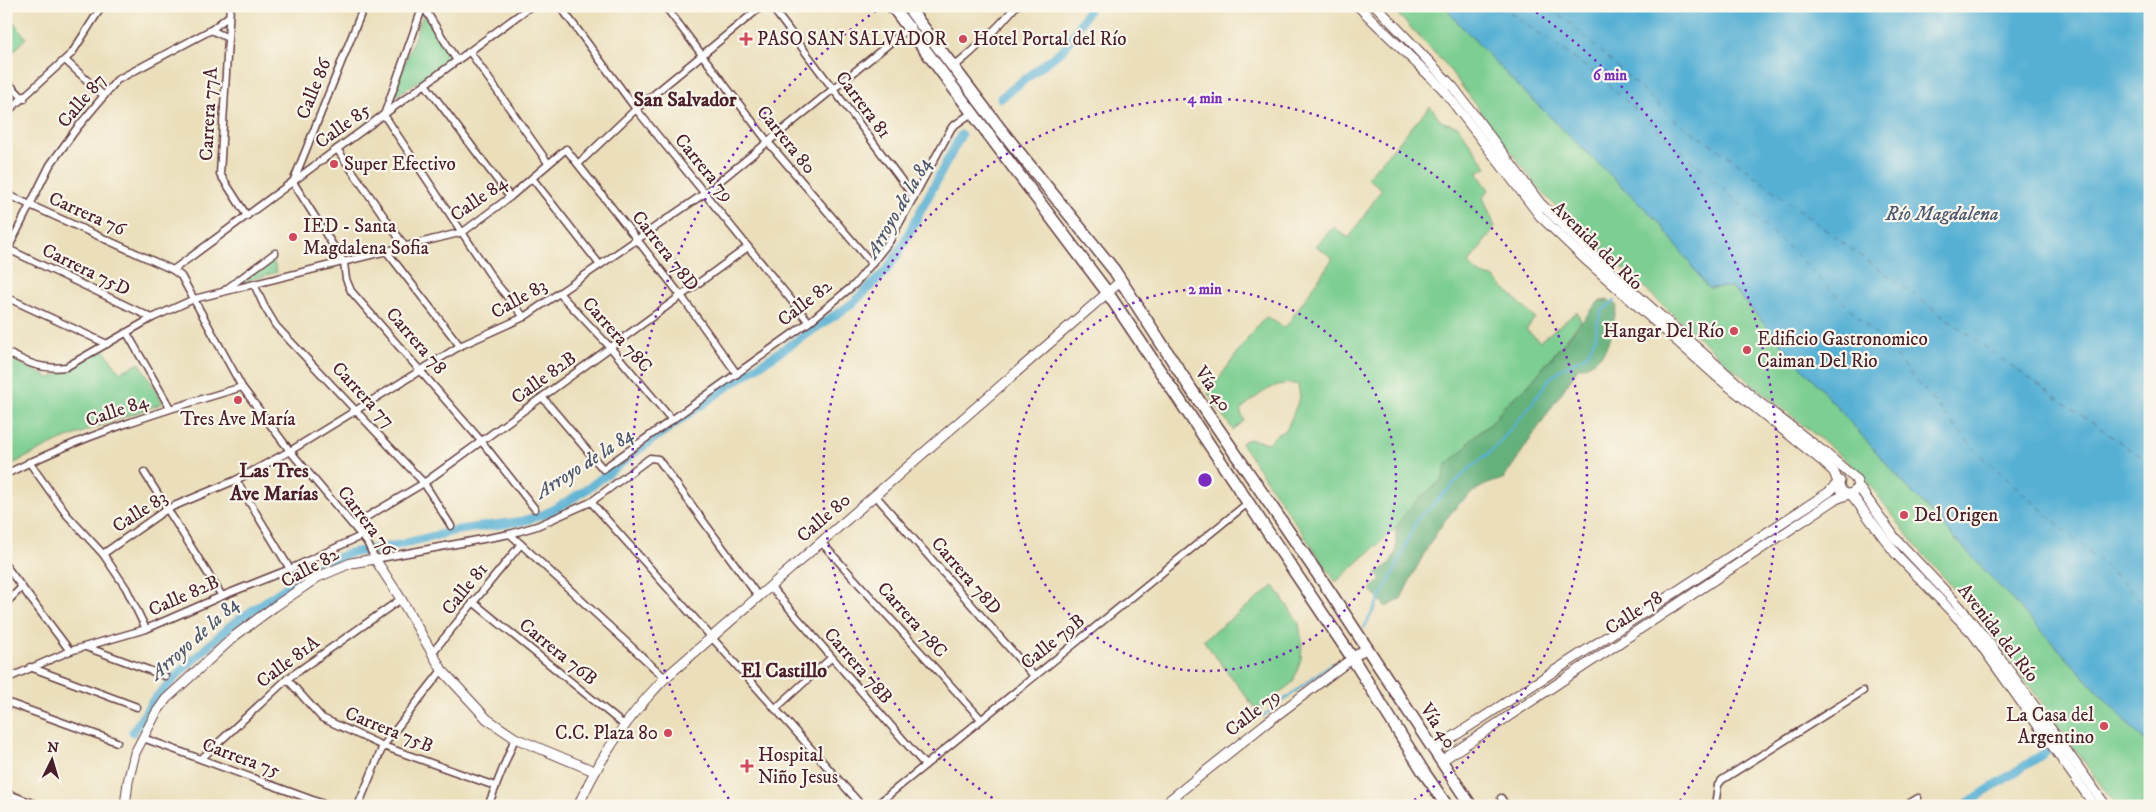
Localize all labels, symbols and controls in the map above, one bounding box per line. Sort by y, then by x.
place label: PASO SAN SALVADOR [757,28,947,51]
place label: Hotel Portal del Río [973,28,1126,51]
marker: PASO SAN SALVADOR [739,32,753,46]
marker: Hotel Portal del Río [957,33,969,45]
street label: Calle 86 [291,54,337,123]
street label: Carrera 77A [195,66,223,162]
text: 6 min [1593,66,1627,85]
street label: Carrera 81 [830,67,896,143]
street label: Calle 87 [53,69,111,133]
district label: San Salvador [634,88,737,113]
text: 4 min [1187,89,1223,108]
street label: Calle 85 [311,98,376,154]
street label: Carrera 80 [751,101,821,179]
street label: Carrera 79 [669,129,739,207]
place label: Super Efectivo [344,153,456,176]
water label: Arroyo de la 84 [859,153,938,264]
marker: Super Efectivo [328,158,340,170]
street label: Calle 84 [446,170,513,227]
street label: Carrera 76 [45,187,130,242]
street label: Avenida del Río [1546,197,1648,295]
water label: Río Magdalena [1884,202,1999,227]
street label: Carrera 78D [627,206,703,296]
place label: IED - Santa Magdalena Sofia [303,215,429,260]
marker: IED - Santa Magdalena Sofia [287,231,299,243]
street label: Carrera 75D [38,239,134,301]
street label: Calle 83 [487,274,551,324]
street label: Calle 82 [773,274,837,331]
text: 2 min [1188,280,1222,299]
street label: Carrera 78C [577,292,657,378]
street label: Carrera 78 [381,303,451,379]
place label: Hangar Del Río [1603,320,1724,343]
marker: Hangar Del Río [1728,325,1740,337]
place label: Edificio Gastronomico Caiman Del Rio [1757,328,1928,373]
marker: Edificio Gastronomico Caiman Del Rio [1741,344,1753,356]
street label: Calle 82B [507,347,581,409]
street label: Carrera 77 [327,357,399,433]
street label: Vía 40 [1189,361,1236,416]
street label: Calle 84 [83,389,152,432]
marker: Tres Ave María [232,394,244,406]
place label: Tres Ave María [180,408,296,431]
water label: Arroyo de la 84 [530,423,639,506]
district label: Las Tres Ave Marías [229,459,318,507]
centre of rings [1196,471,1214,489]
street label: Carrera 76 [332,481,400,561]
street label: Calle 83 [108,486,172,538]
street label: Calle 80 [792,488,856,548]
place label: Del Origen [1914,504,1998,527]
marker: Del Origen [1898,509,1910,521]
street label: Carrera 78D [926,532,1006,620]
street label: Calle 82 [277,542,344,593]
street label: Calle 81 [437,558,493,620]
street label: Calle 82B [145,570,223,622]
street label: Carrera 78C [872,577,952,663]
street label: Avenida del Río [1953,579,2043,687]
street label: Calle 78 [1601,586,1667,640]
water label: Arroyo de la 84 [144,592,245,687]
street label: Calle 79B [1016,609,1090,675]
street label: Carrera 76B [514,614,602,690]
street label: Carrera 78B [819,623,897,709]
street label: Calle 81A [252,630,325,693]
district label: El Castillo [741,659,827,684]
street label: Calle 79 [1221,684,1285,742]
street label: Vía 40 [1414,698,1461,753]
street label: Carrera 75B [341,702,437,758]
place label: La Casa del Argentino [2006,704,2094,749]
marker: La Casa del Argentino [2098,720,2110,732]
place label: C.C. Plaza 80 [555,722,658,745]
marker: C.C. Plaza 80 [662,727,674,739]
street label: Carrera 75 [199,733,284,783]
north arrow [28,734,78,784]
text: N [47,739,60,758]
place label: Hospital Niño Jesus [758,744,838,789]
marker: Hospital Niño Jesus [740,759,754,773]

